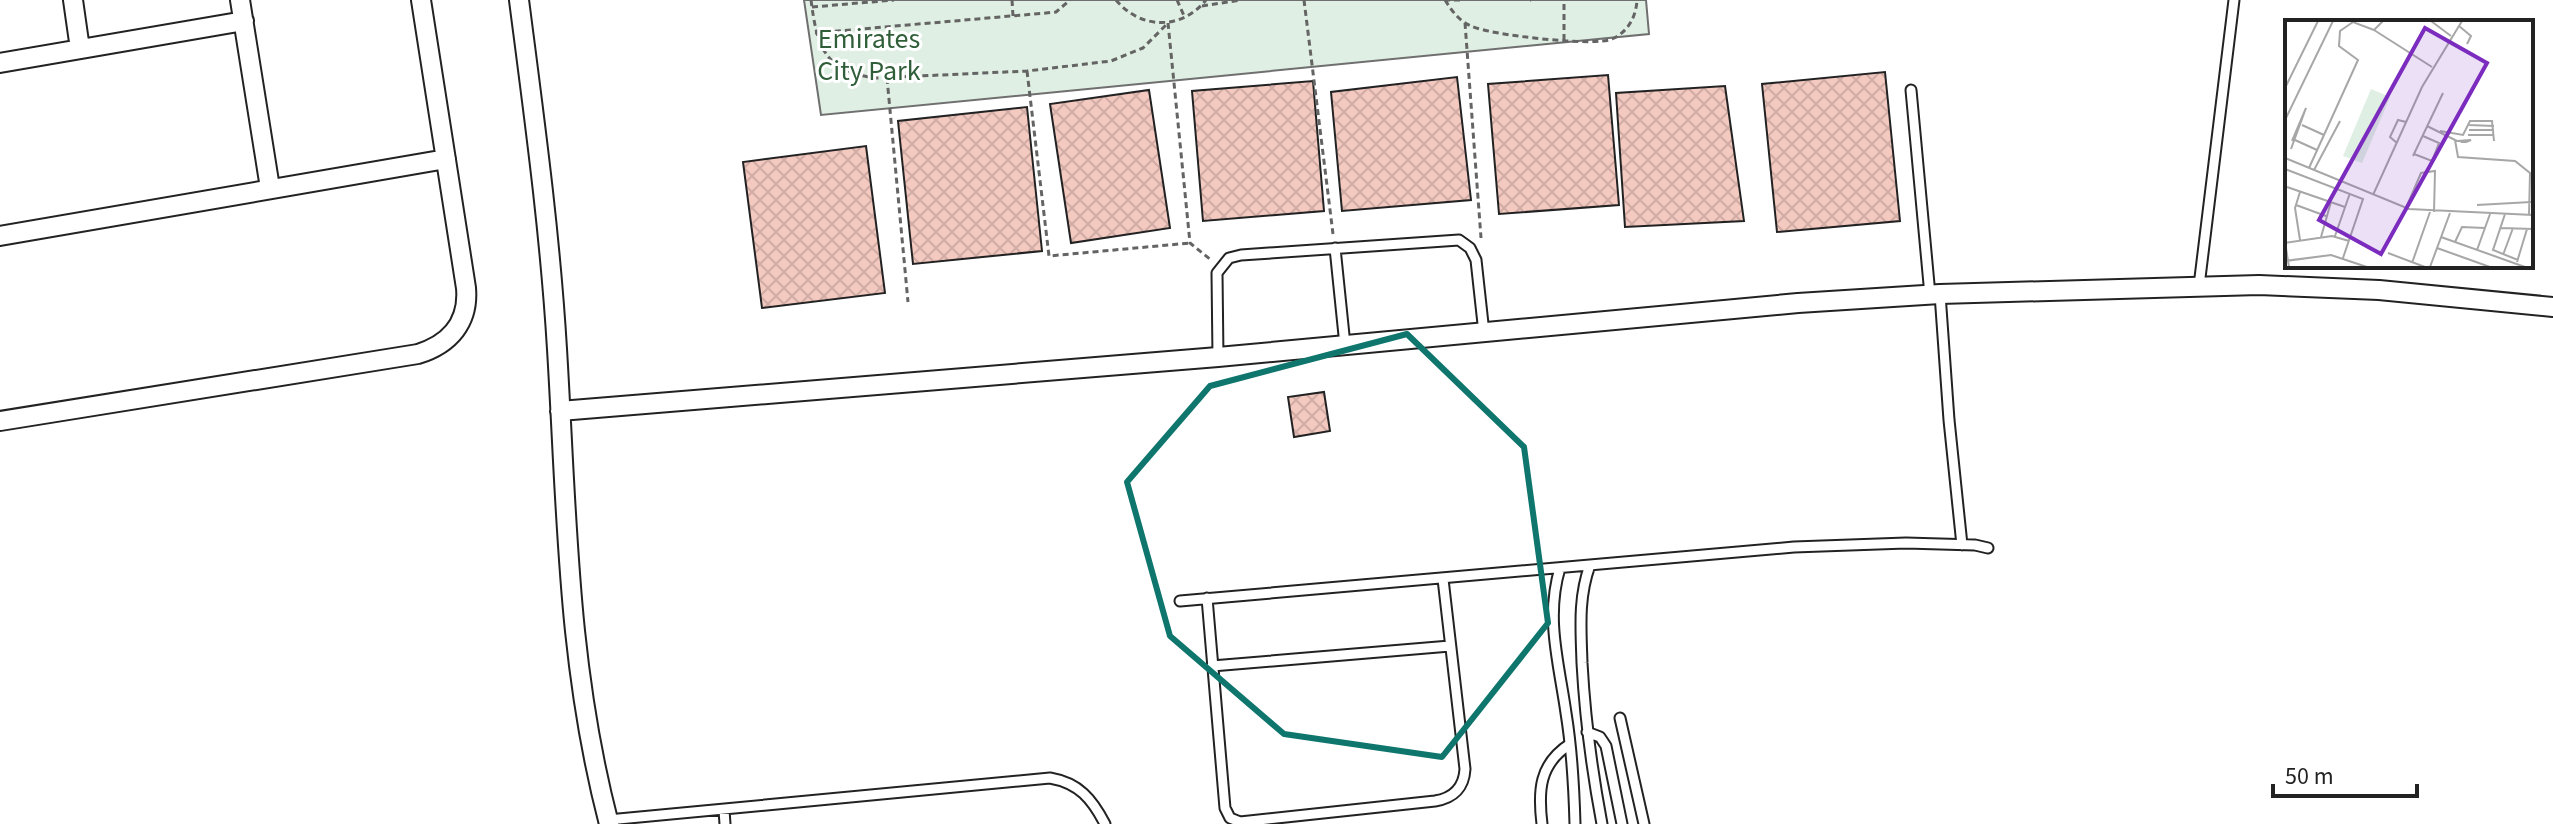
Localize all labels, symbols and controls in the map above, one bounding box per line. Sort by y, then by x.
park label: Emirates City Park [817,19,921,91]
inset map [2285,20,2533,268]
scale bar [2273,748,2417,798]
text: 50 m [2285,759,2334,794]

